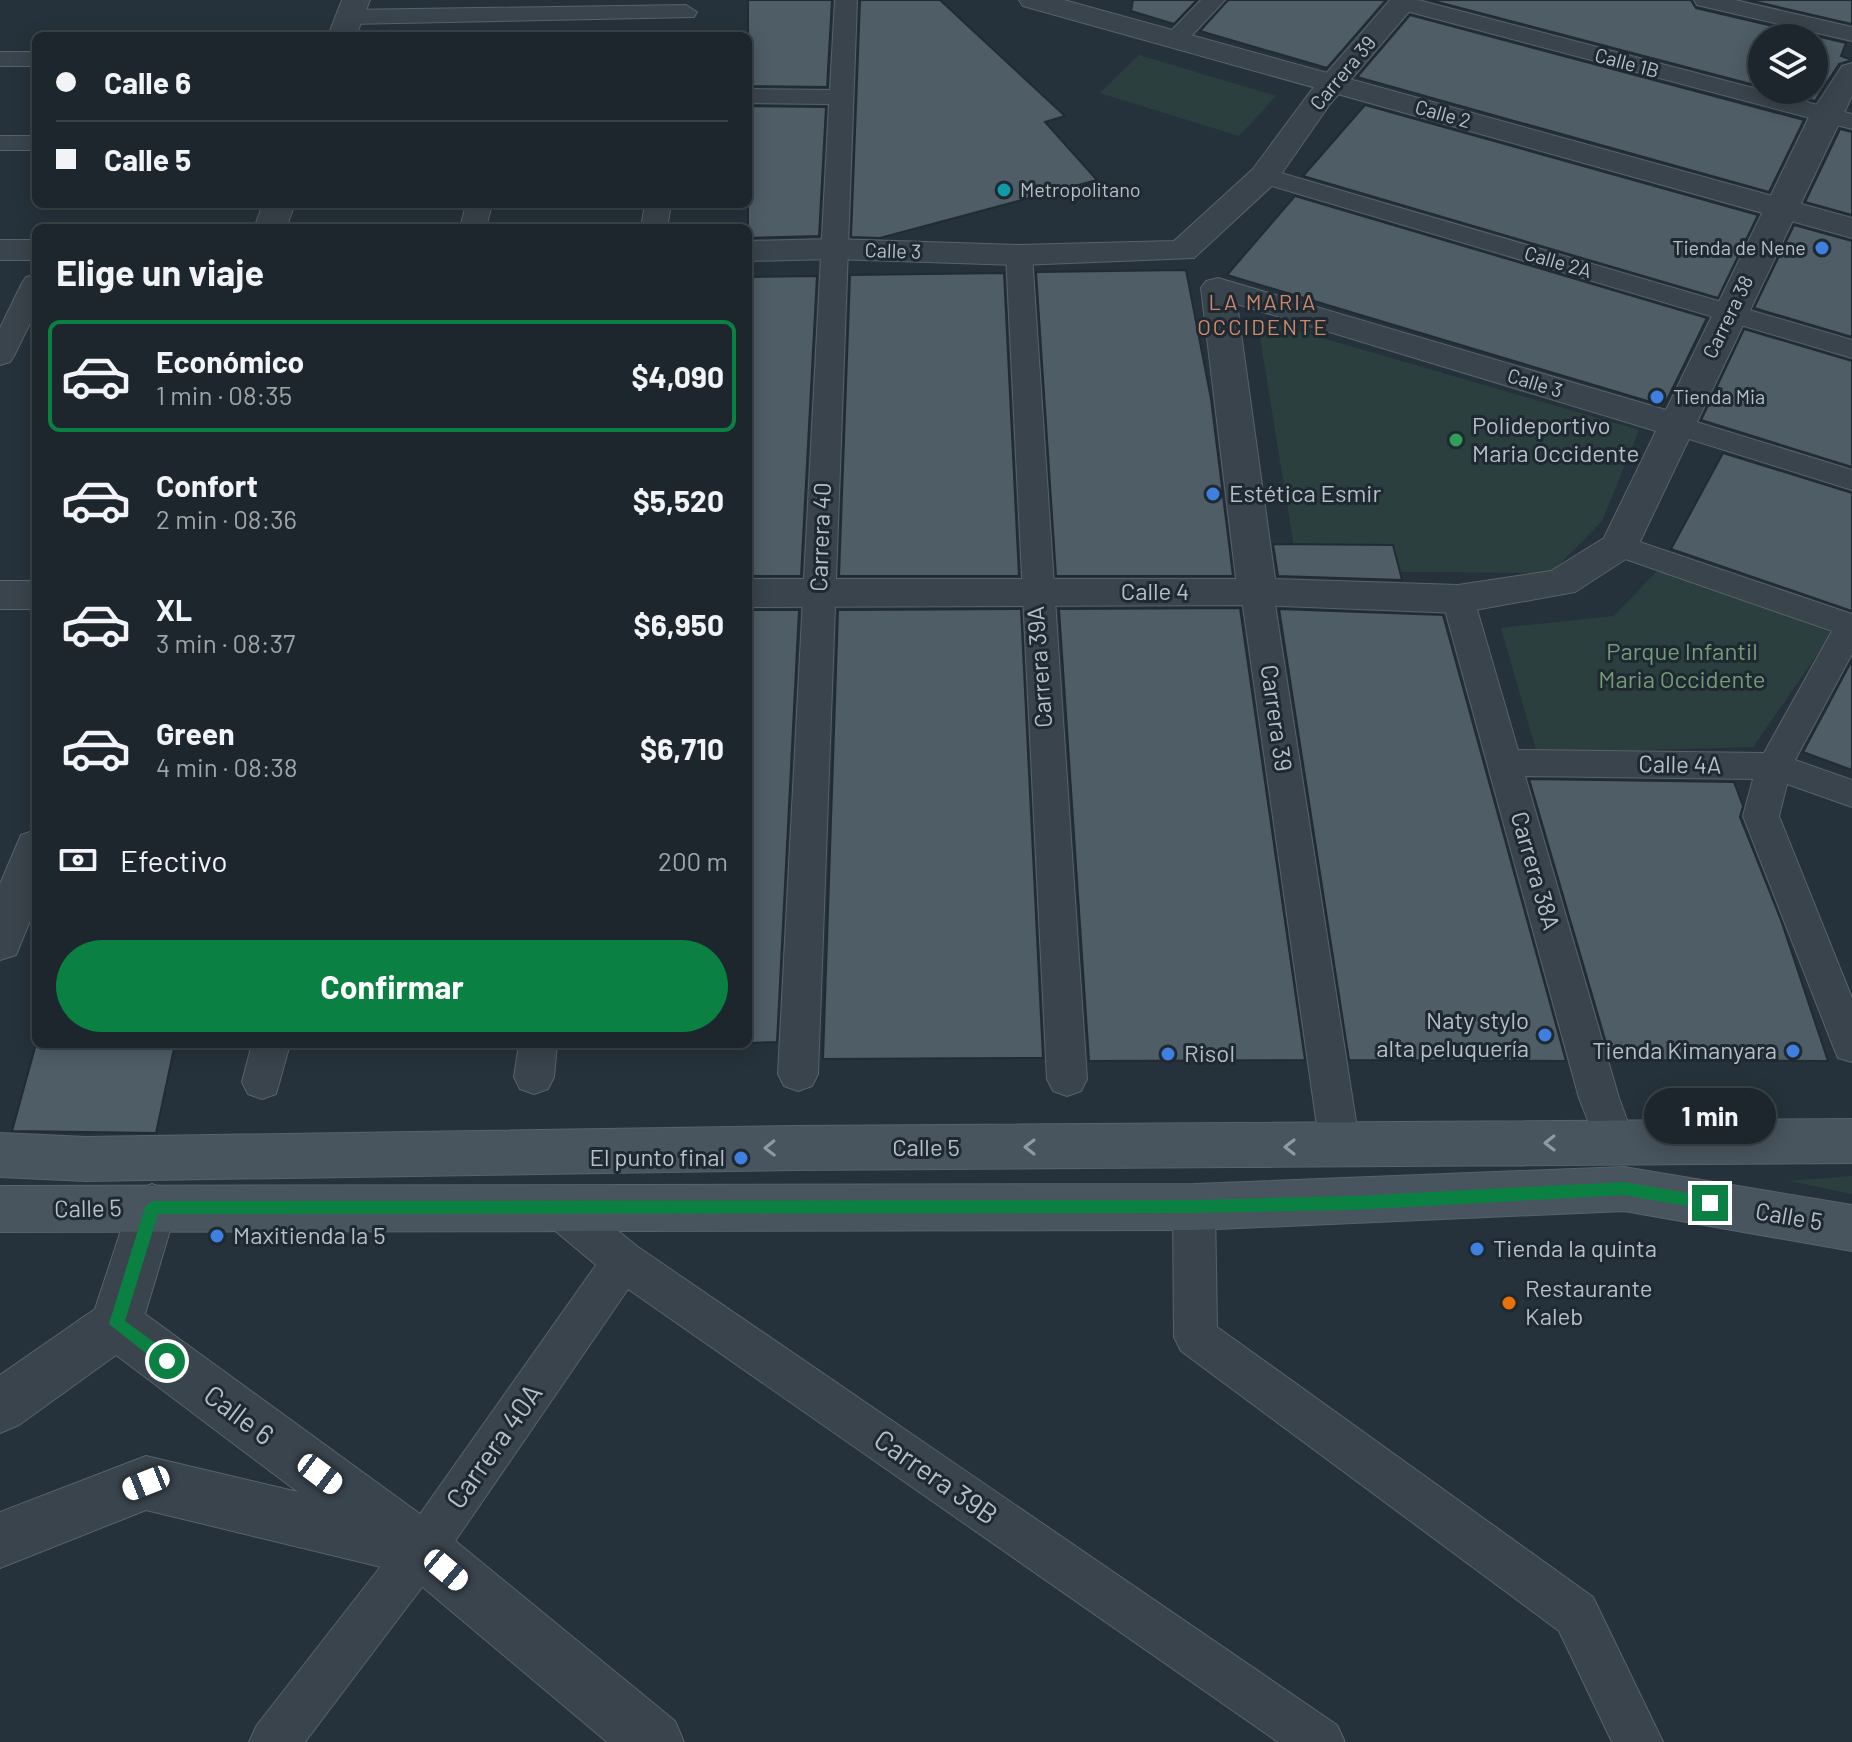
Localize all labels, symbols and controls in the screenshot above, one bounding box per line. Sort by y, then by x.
map controls [1748,24,1828,104]
button: layers [1748,24,1828,104]
street label: Carrera 39 [1304,30,1380,114]
street label: Calle 1B [1592,42,1662,82]
text: Calle 6 [104,64,191,100]
street label: Calle 2 [1413,94,1474,132]
text: Calle 5 [104,141,191,177]
place label: Metropolitano [1020,177,1141,201]
marker: Metropolitano [995,181,1013,199]
place label: Tienda de Nene [1672,235,1806,259]
street label: Calle 3 [864,237,922,263]
marker: Tienda de Nene [1813,239,1831,257]
street label: Calle 2A [1522,240,1595,282]
text: Elige un viaje [56,250,264,293]
street label: Carrera 38 [1697,271,1758,362]
district label: LA MARIA OCCIDENTE [1197,288,1329,339]
icon: car [60,340,132,412]
text: Económico [156,343,304,379]
text: $4,090 [631,358,724,394]
street label: Calle 3 [1505,362,1566,402]
text: 1 min · 08:35 [156,379,292,410]
place label: Tienda Mia [1673,384,1765,408]
marker: Tienda Mia [1648,388,1666,406]
place label: Polideportivo Maria Occidente [1472,410,1639,467]
marker: Polideportivo Maria Occidente [1447,431,1465,449]
icon: car [60,464,132,536]
text: Confort [156,467,258,503]
place label: Estética Esmir [1229,478,1381,507]
text: $5,520 [633,482,724,518]
street label: Carrera 40 [803,482,836,592]
marker: Estética Esmir [1204,485,1222,503]
text: 2 min · 08:36 [156,503,297,534]
street label: Calle 4 [1121,576,1189,605]
icon: car [60,588,132,660]
text: XL [156,591,192,627]
street label: Carrera 39A [1020,605,1057,729]
text: $6,950 [634,606,724,642]
text: 3 min · 08:37 [156,627,295,658]
park label: Parque Infantil Maria Occidente [1598,636,1766,693]
street label: Carrera 39 [1256,663,1299,773]
icon: car [60,712,132,784]
text: Green [156,715,235,751]
text: $6,710 [640,730,724,766]
street label: Calle 4A [1638,748,1722,779]
text: 4 min · 08:38 [156,751,298,782]
street label: Carrera 38A [1506,808,1567,933]
icon: cash [56,838,100,882]
text: Efectivo [120,842,228,878]
text: 200 m [658,845,728,876]
button: Confirmar [56,940,728,1032]
place label: Naty stylo alta peluquería [1376,1005,1529,1062]
marker: Naty stylo alta peluquería [1536,1026,1554,1044]
place label: Tienda Kimanyara [1592,1035,1777,1064]
place label: Risol [1184,1038,1235,1067]
marker: Tienda Kimanyara [1784,1042,1802,1060]
marker: Risol [1159,1045,1177,1063]
callout: 1 min [1644,1087,1776,1143]
text: 1 min [1682,1100,1738,1131]
street label: Calle 5 [892,1132,960,1161]
one-way arrow [1543,1135,1556,1152]
one-way arrow [1023,1138,1036,1156]
one-way arrow [1283,1138,1296,1156]
one-way arrow [763,1139,776,1157]
place label: El punto final [589,1142,725,1171]
marker: El punto final [732,1149,750,1167]
route end [1692,1185,1728,1221]
street label: Calle 5 [54,1192,122,1223]
street label: Calle 5 [1753,1195,1825,1236]
place label: Maxitienda la 5 [233,1220,386,1249]
marker: Maxitienda la 5 [208,1227,226,1245]
place label: Tienda la quinta [1493,1233,1657,1262]
marker: Tienda la quinta [1468,1240,1486,1258]
place label: Restaurante Kaleb [1525,1273,1653,1330]
marker: Restaurante Kaleb [1500,1294,1518,1312]
route start [149,1343,185,1379]
street label: Carrera 40A [438,1376,549,1514]
street label: Calle 6 [198,1377,281,1452]
street label: Carrera 39B [868,1421,1005,1531]
car [294,1450,346,1498]
car [119,1463,173,1503]
car [420,1545,472,1595]

